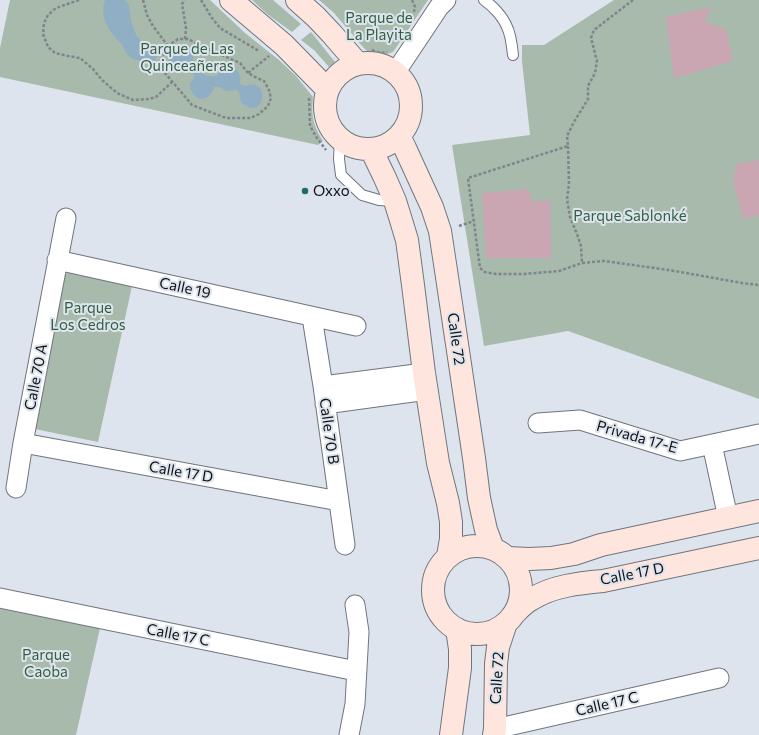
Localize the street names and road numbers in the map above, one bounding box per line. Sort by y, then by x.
street label: Calle 19 [158,274,212,302]
street label: Calle 72 [443,312,469,366]
street label: Calle 70 A [21,342,51,412]
street label: Calle 70 B [315,397,343,465]
street label: Privada 17-E [594,417,680,457]
street label: Calle 17 D [148,458,214,486]
street label: Calle 17 D [598,559,666,589]
street label: Calle 17 C [145,620,211,650]
street label: Calle 72 [487,651,507,705]
street label: Calle 17 C [574,688,640,720]

